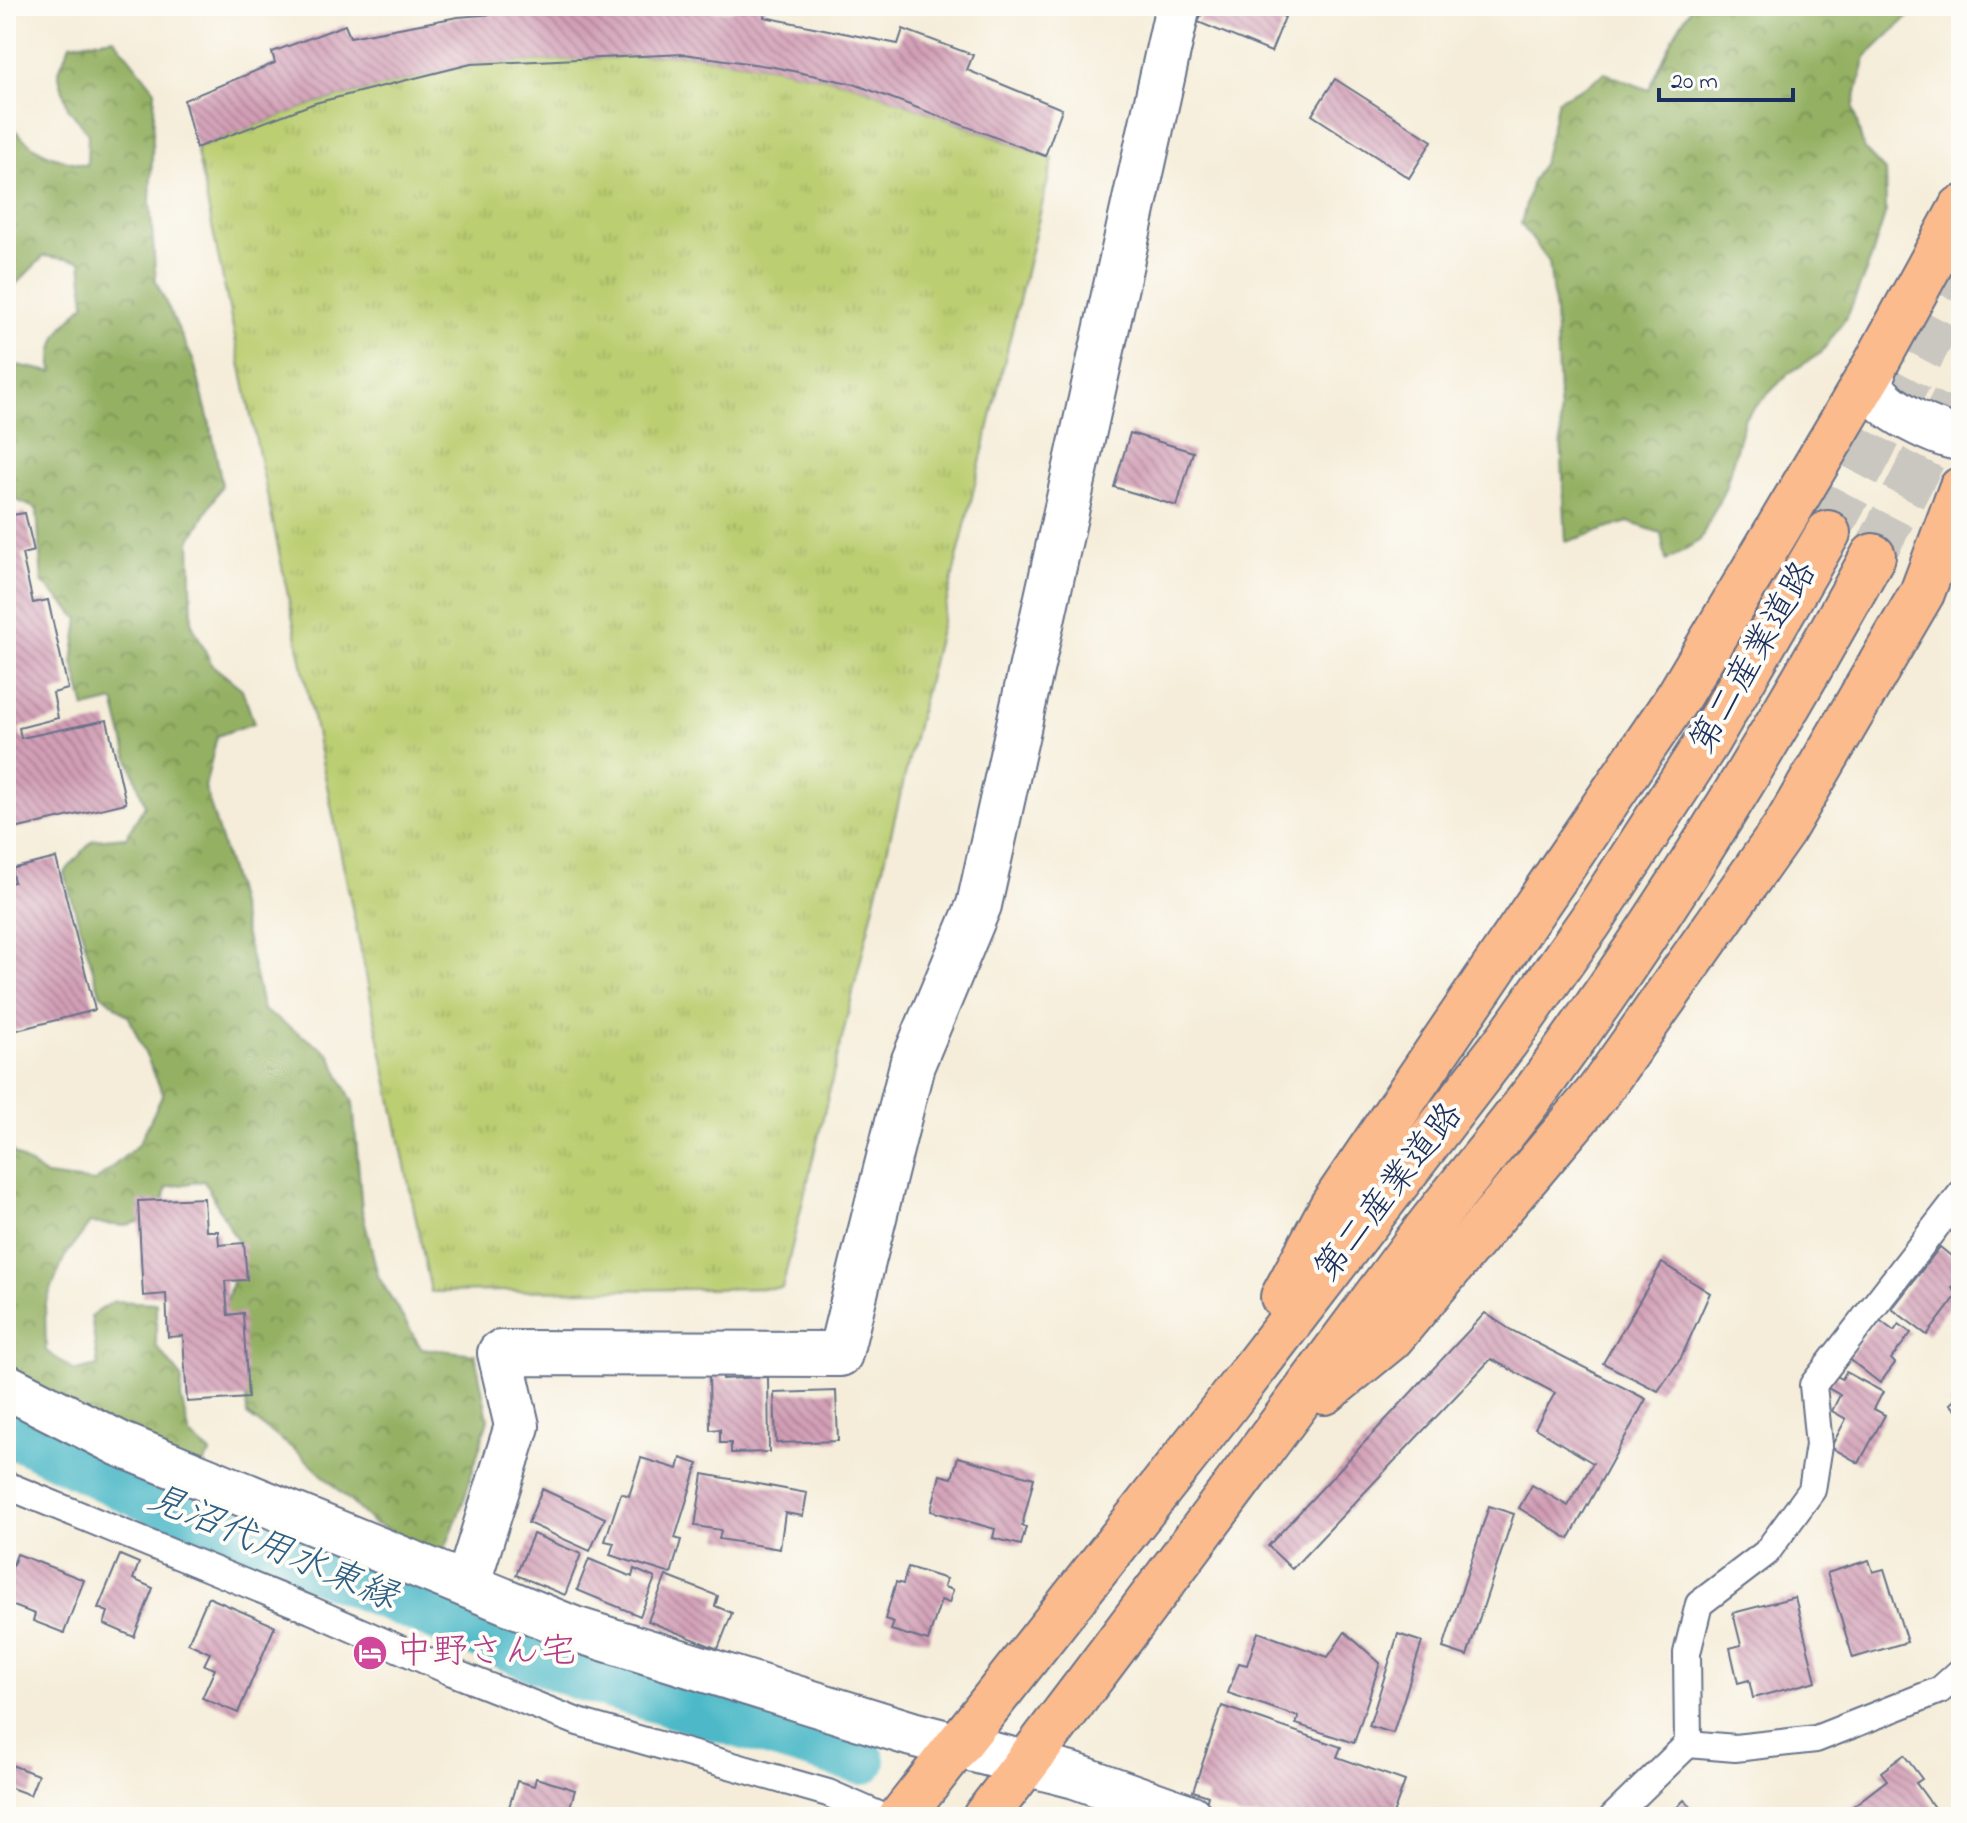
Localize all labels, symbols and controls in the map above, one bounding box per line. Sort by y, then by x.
scale bar [1659,52,1793,102]
text: 20 m [1671,65,1718,100]
street label: 第二産業道路 [1678,551,1832,765]
street label: 第二産業道路 [1303,1092,1477,1294]
water label: 見沼代用水東縁 [139,1471,408,1628]
place label: 中野さん宅 [396,1627,576,1680]
hotel icon: 中野さん宅 [351,1634,389,1672]

